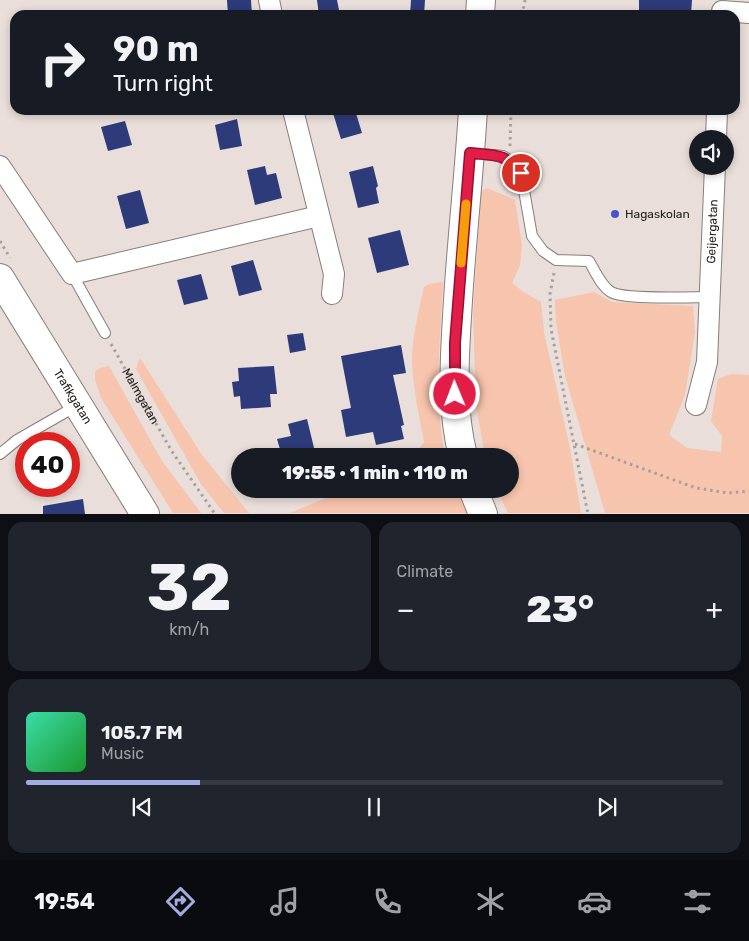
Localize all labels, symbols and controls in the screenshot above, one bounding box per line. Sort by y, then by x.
text: 90 m [113,28,199,70]
icon: right [30,30,95,95]
text: Turn right [113,70,213,97]
map controls [689,130,734,175]
button: sound [689,130,734,175]
pin [500,152,542,194]
icon: arrive [507,159,535,187]
street label: Geijergatan [704,199,721,264]
place label: Hagaskolan [625,207,690,221]
marker: Hagaskolan [609,208,621,220]
street label: Trafikgatan [51,366,95,426]
street label: Malmgatan [119,366,162,427]
position arrow [428,367,480,419]
speed limit sign: 40 [15,432,80,497]
text: 19:55 · 1 min · 110 m [282,461,468,484]
text: 32 [147,549,232,626]
text: Climate [397,562,453,581]
text: 23° [526,586,594,632]
text: − [397,593,415,626]
text: + [706,593,723,626]
text: km/h [169,620,209,639]
text: 105.7 FM [101,721,183,744]
text: Music [101,744,144,763]
icon: previous [128,793,156,821]
icon: pause [360,793,388,821]
icon: next [593,793,621,821]
icon: directions [163,884,198,919]
icon: music [267,884,302,919]
icon: phone [370,884,405,919]
icon: climate [473,884,508,919]
icon: car [577,884,612,919]
icon: filters [680,884,715,919]
text: 19:54 [34,888,95,915]

